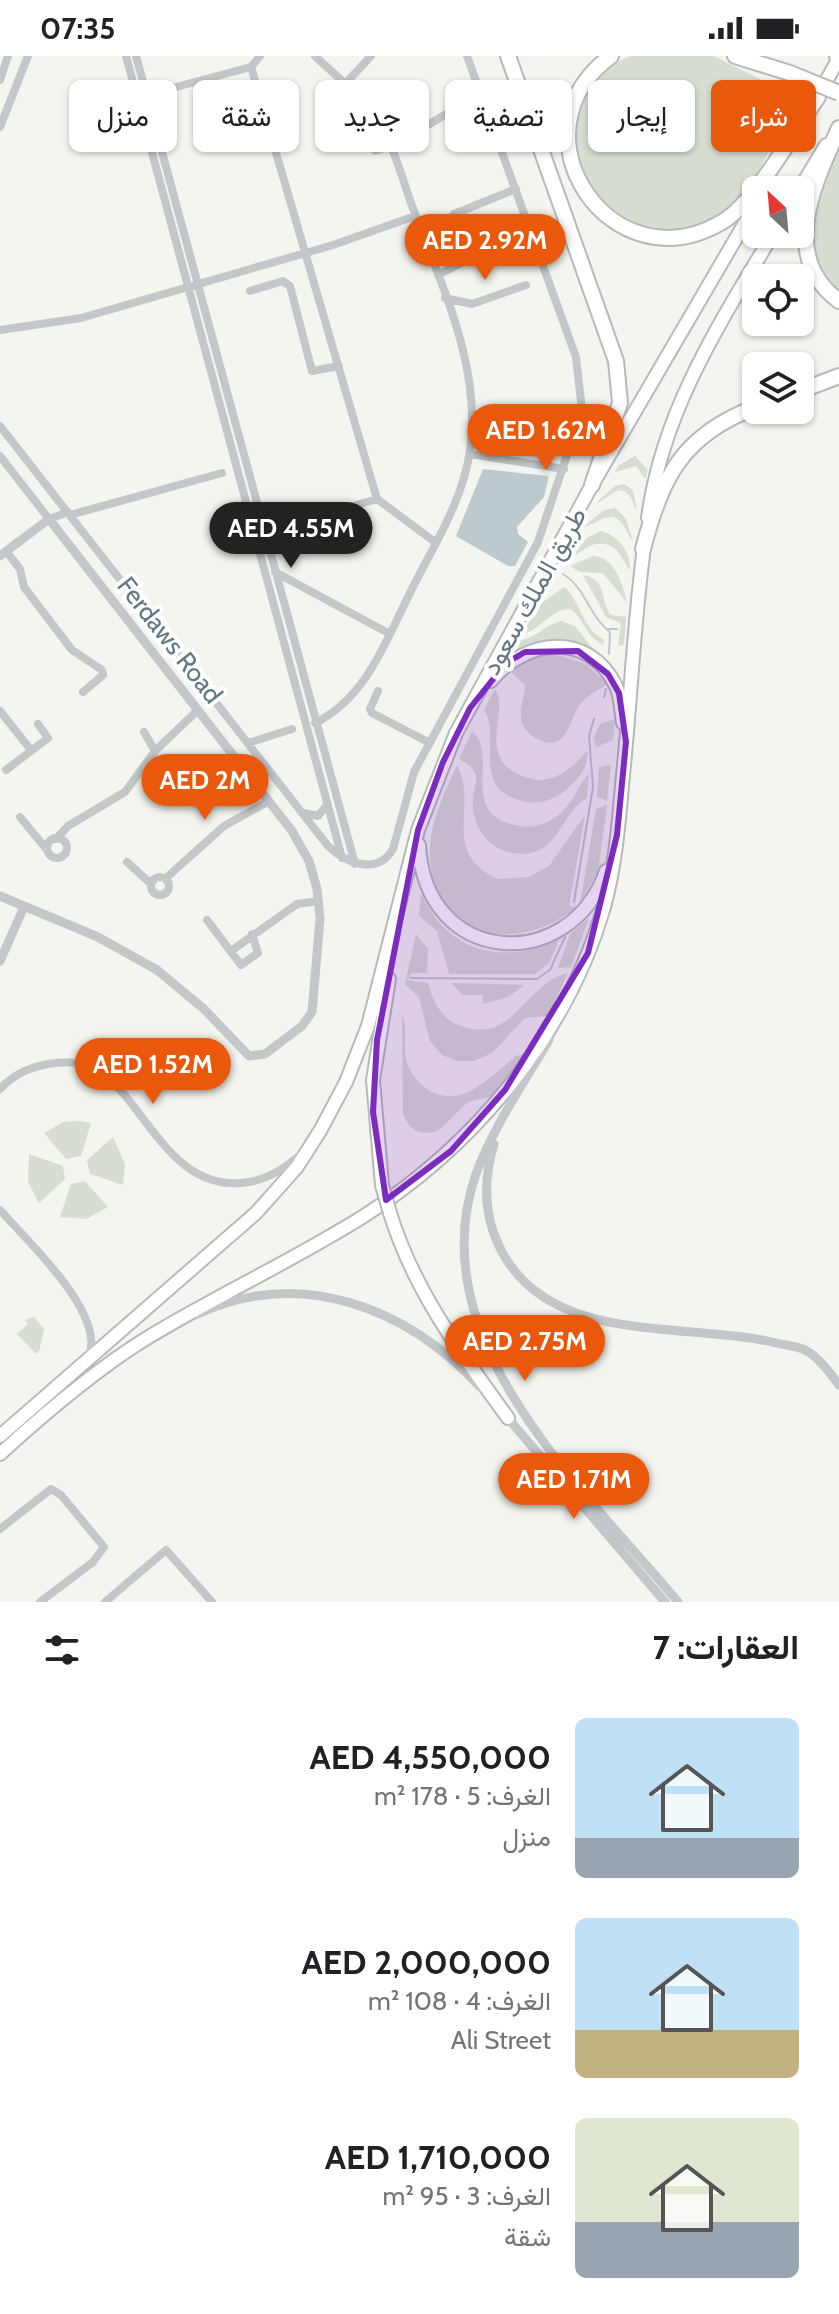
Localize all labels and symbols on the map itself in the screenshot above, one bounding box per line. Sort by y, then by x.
north arrow [742,176,814,248]
pin: AED 2.92M [393,214,577,282]
pin: AED 1.62M [454,404,638,472]
pin: AED 4.55M [199,502,383,570]
street label: طريق الملك سعود [475,502,593,680]
street label: Ferdaws Road [111,570,229,710]
pin: AED 2M [140,754,270,822]
pin: AED 1.52M [61,1038,245,1106]
pin: AED 2.75M [433,1315,617,1383]
pin: AED 1.71M [482,1453,666,1521]

